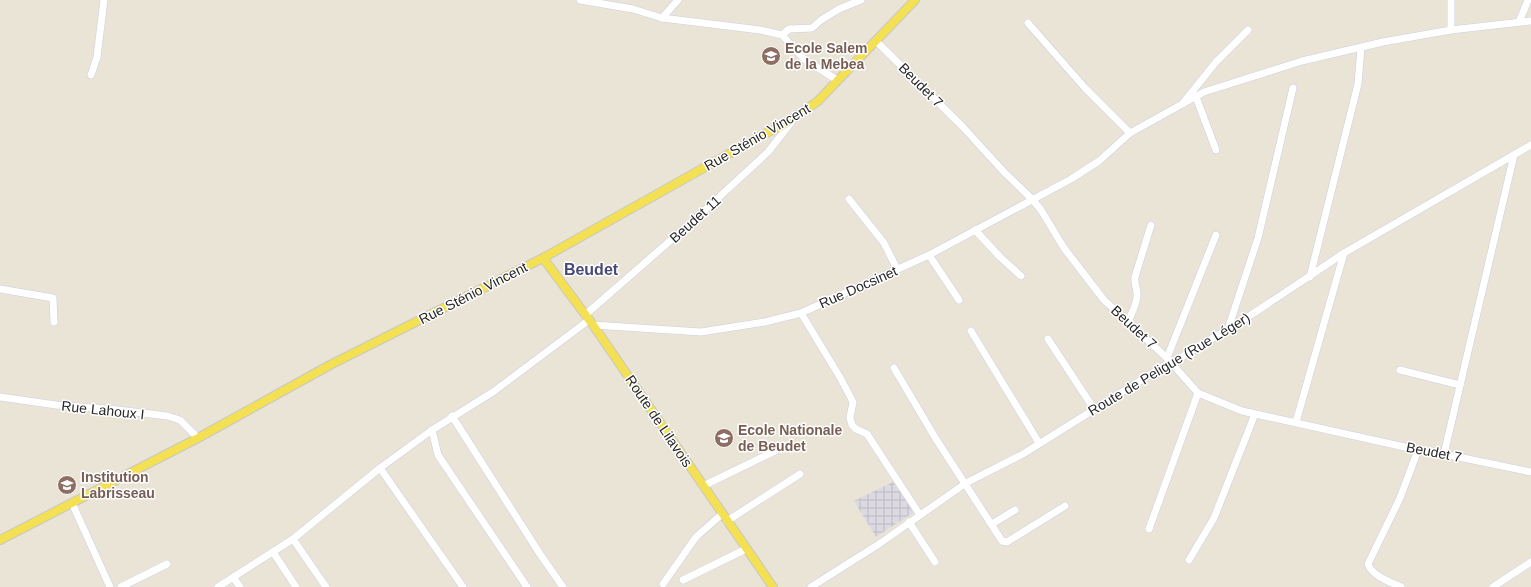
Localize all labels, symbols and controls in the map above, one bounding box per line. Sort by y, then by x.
place label: Ecole Salem de la Mebea [785,40,868,72]
school or university icon: Ecole Salem de la Mebea [760,45,782,67]
street label: Beudet 7 [896,60,947,111]
street label: Rue Sténio Vincent [701,100,813,174]
street label: Beudet 11 [666,192,724,246]
street label: Rue Sténio Vincent [416,259,530,327]
district label: Beudet [564,261,619,278]
street label: Rue Docsinet [816,263,900,311]
street label: Beudet 7 [1108,302,1160,352]
street label: Route de Peligue (Rue Léger) [1085,309,1253,419]
street label: Route de Lilavois [622,372,696,470]
street label: Rue Lahoux I [61,398,145,422]
place label: Ecole Nationale de Beudet [738,422,842,454]
school or university icon: Ecole Nationale de Beudet [713,427,735,449]
street label: Beudet 7 [1405,439,1463,465]
place label: Institution Labrisseau [81,469,155,501]
school or university icon: Institution Labrisseau [56,474,78,496]

